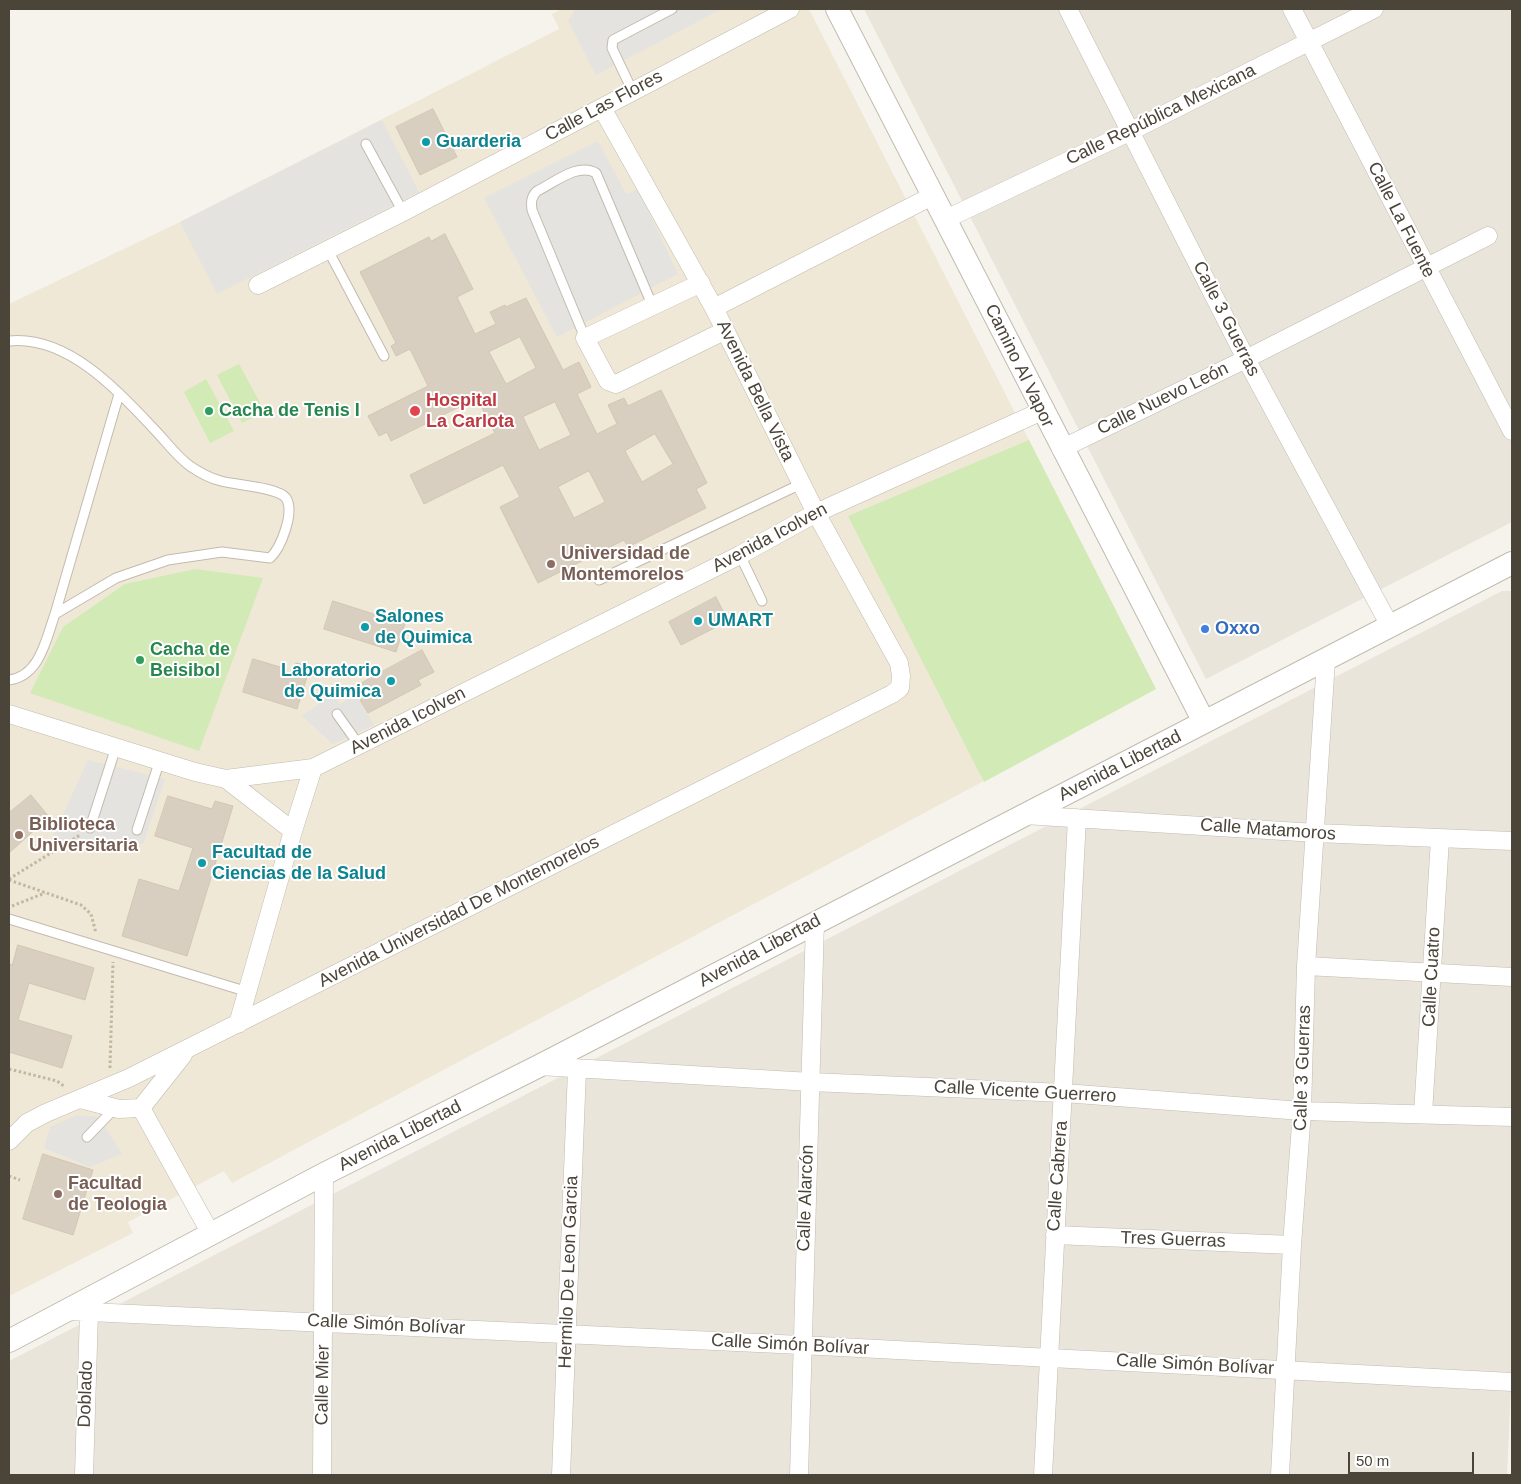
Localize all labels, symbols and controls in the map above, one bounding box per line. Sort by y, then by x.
street label: Calle República Mexicana [1063,60,1259,170]
street label: Calle Las Flores [542,66,666,146]
place label: Guarderia [436,131,521,153]
marker: Guarderia [420,136,432,148]
street label: Calle La Fuente [1363,158,1439,282]
street label: Calle 3 Guerras [1188,258,1264,380]
street label: Camino Al Vapor [980,301,1058,431]
street label: Avenida Bella Vista [711,317,799,465]
street label: Calle Nuevo León [1094,358,1232,440]
place label: Hospital La Carlota [426,390,514,432]
place label: Cacha de Tenis I [219,400,360,422]
marker: Hospital La Carlota [408,404,422,418]
marker: Cacha de Tenis I [203,405,215,417]
street label: Avenida Icolven [709,499,831,577]
place label: Universidad de Montemorelos [561,543,690,586]
marker: Universidad de Montemorelos [545,558,557,570]
place label: Salones de Quimica [375,606,472,649]
place label: UMART [708,610,773,632]
marker: UMART [692,615,704,627]
place label: Oxxo [1215,618,1260,640]
marker: Salones de Quimica [359,621,371,633]
marker: Oxxo [1199,623,1211,635]
place label: Cacha de Beisibol [150,639,230,682]
marker: Cacha de Beisibol [134,654,146,666]
place label: Laboratorio de Quimica [281,660,381,702]
marker: Laboratorio de Quimica [385,675,397,687]
street label: Avenida Icolven [347,683,469,759]
street label: Avenida Libertad [1055,726,1185,806]
place label: Biblioteca Universitaria [29,814,138,856]
street label: Calle Matamoros [1199,814,1337,846]
marker: Biblioteca Universitaria [13,829,25,841]
street label: Avenida Universidad De Montemorelos [315,832,603,992]
place label: Facultad de Ciencias de la Salud [212,842,386,884]
marker: Facultad de Ciencias de la Salud [196,857,208,869]
street label: Avenida Libertad [695,910,825,992]
street label: Calle Cuatro [1419,926,1445,1028]
street label: Calle 3 Guerras [1290,1005,1316,1131]
street label: Calle Vicente Guerrero [933,1076,1117,1108]
street label: Avenida Libertad [335,1096,465,1176]
street label: Calle Cabrera [1043,1120,1073,1232]
street label: Calle Alarcón [793,1144,819,1252]
place label: Facultad de Teologia [68,1173,167,1216]
street label: Hermilo De Leon Garcia [555,1175,583,1369]
marker: Facultad de Teologia [52,1188,64,1200]
street label: Tres Guerras [1120,1227,1226,1253]
street label: Calle Simón Bolívar [307,1310,465,1340]
street label: Calle Simón Bolívar [711,1330,869,1360]
street label: Calle Mier [311,1344,335,1426]
street label: Calle Simón Bolívar [1116,1350,1274,1380]
street label: Doblado [74,1360,98,1428]
scale bar [1351,1442,1477,1474]
text: 50 m [1356,1452,1389,1469]

